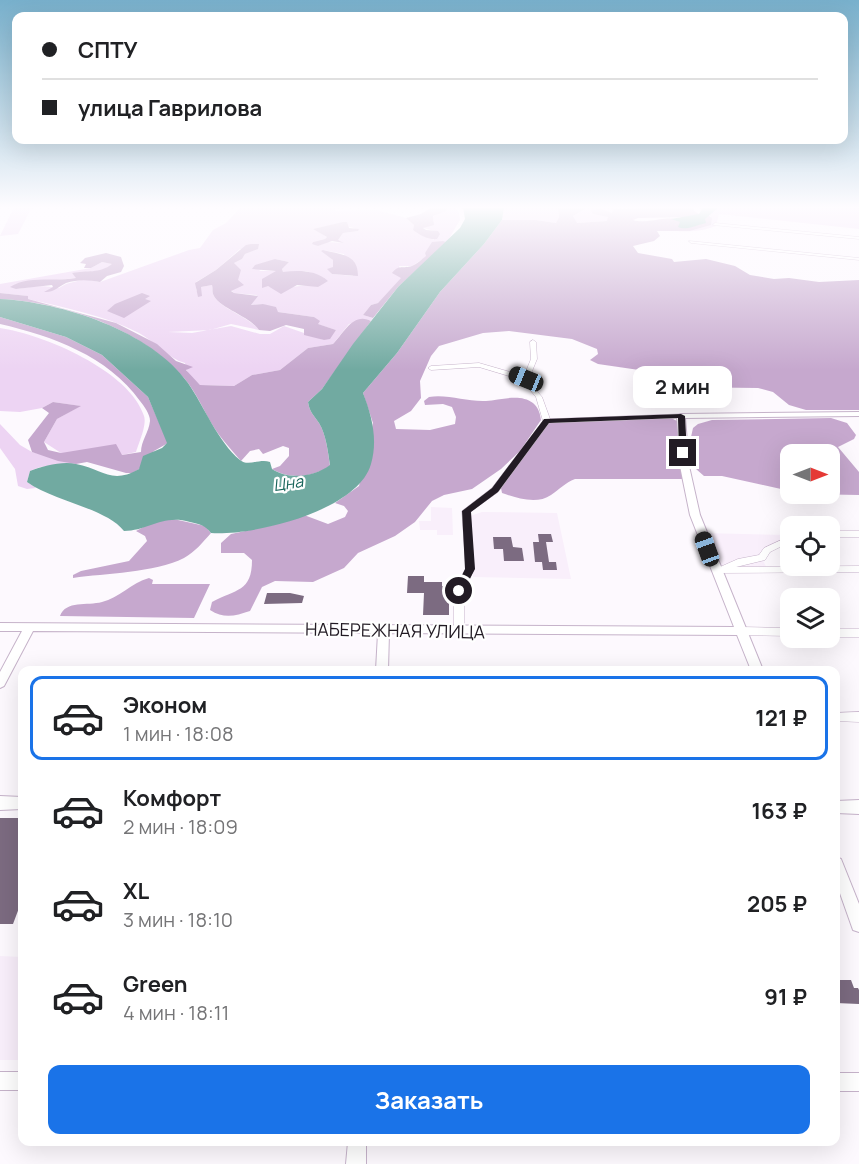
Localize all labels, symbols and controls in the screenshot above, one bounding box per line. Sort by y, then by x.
text: СПТУ [78,35,138,65]
text: улица Гаврилова [78,93,262,123]
car [506,364,546,394]
callout: 2 мин [634,366,732,408]
text: 2 мин [655,373,710,400]
route end [669,439,696,466]
north arrow [780,444,840,504]
map controls [780,444,840,648]
water label: Цна [272,470,306,496]
button: locate [780,516,840,576]
car [692,529,722,569]
route start [445,577,472,604]
button: layers [780,588,840,648]
street label: НАБЕРЕЖНАЯ УЛИЦА [305,616,486,644]
text: Эконом [123,690,207,720]
icon: car [51,691,105,745]
text: 121 ₽ [755,703,807,733]
text: 1 мин · 18:08 [123,720,234,747]
text: Комфорт [123,783,221,813]
icon: car [51,784,105,838]
text: 163 ₽ [751,796,807,826]
text: 2 мин · 18:09 [123,813,238,840]
text: XL [123,876,149,906]
icon: car [51,877,105,931]
text: 205 ₽ [747,889,807,919]
text: 3 мин · 18:10 [123,906,233,933]
text: Green [123,969,188,999]
icon: car [51,970,105,1024]
text: 91 ₽ [764,982,807,1012]
text: 4 мин · 18:11 [123,999,229,1026]
button: Заказать [48,1065,810,1134]

